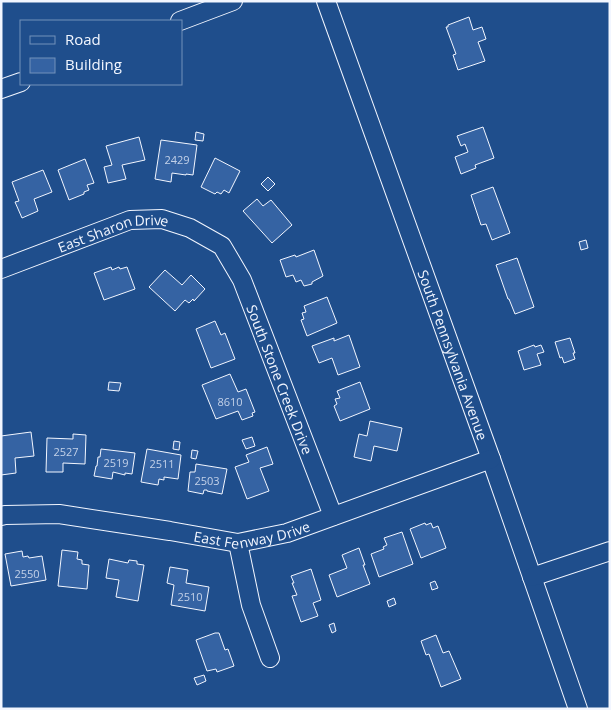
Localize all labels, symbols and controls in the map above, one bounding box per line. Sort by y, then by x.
legend [20,20,182,85]
text: Road [65,29,101,49]
text: Building [65,54,122,74]
house number: 2429 [164,152,190,167]
street label: East Sharon Drive [55,210,172,256]
street label: South Pennsylvania Avenue [414,267,493,443]
street label: South Stone Creek Drive [243,302,318,457]
house number: 8610 [217,394,243,409]
house number: 2527 [53,444,79,459]
house number: 2519 [103,455,129,470]
house number: 2511 [149,456,175,471]
house number: 2503 [194,473,220,488]
street label: East Fenway Drive [192,516,313,553]
house number: 2550 [14,566,40,581]
house number: 2510 [177,589,203,604]

